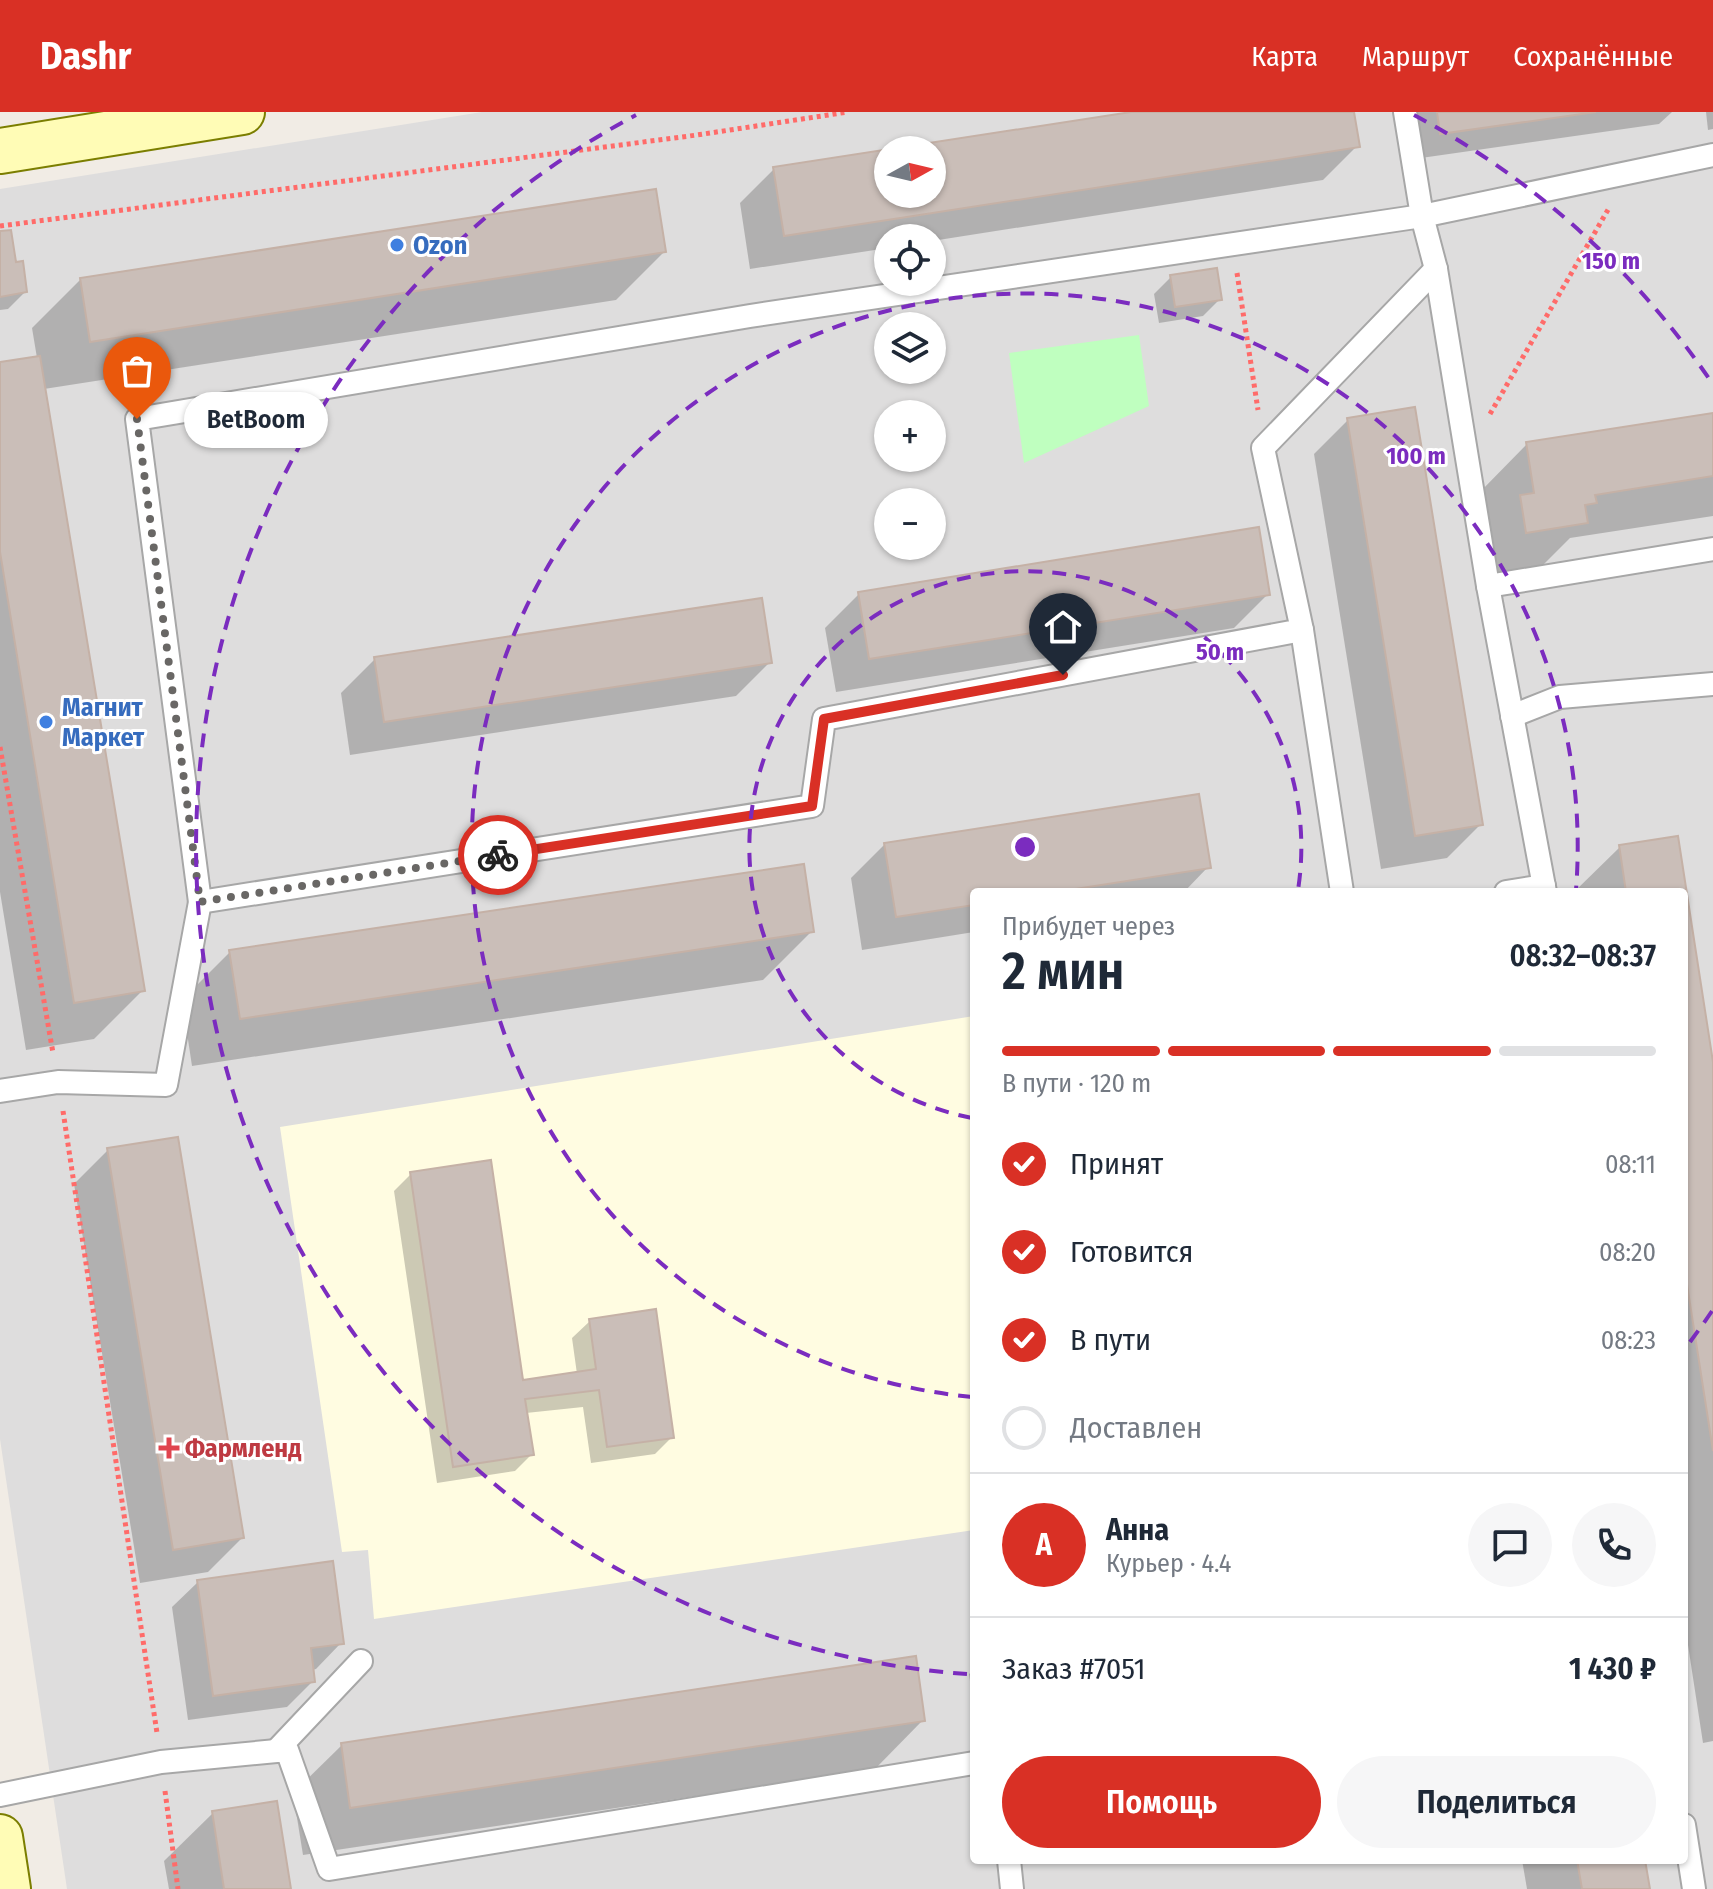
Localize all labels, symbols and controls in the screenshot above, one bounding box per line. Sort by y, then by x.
text: Dashr [40,33,131,79]
text: Карта [1251,40,1318,73]
text: Маршрут [1362,40,1469,73]
text: Сохранённые [1513,40,1673,73]
north arrow [874,136,946,208]
map controls [874,136,946,560]
button: locate [874,224,946,296]
place label: Ozon [413,230,467,261]
marker: Ozon [388,236,406,254]
text: 150 m [1582,247,1640,275]
button: layers [874,312,946,384]
pin [103,337,171,419]
icon: bag [115,349,159,393]
callout: BetBoom [185,391,329,447]
button: + [874,400,946,472]
text: BetBoom [207,404,305,435]
text: 100 m [1386,442,1446,470]
button: − [874,488,946,560]
pin [1029,593,1097,675]
icon: home [1041,605,1085,649]
text: 50 m [1196,638,1244,666]
place label: Магнит Маркет [62,692,145,753]
marker: Магнит Маркет [37,713,55,731]
courier [458,815,538,895]
icon: bike [476,833,520,877]
centre of rings [1011,833,1039,861]
text: Прибудет через [1002,911,1175,942]
text: 08:32–08:37 [1510,938,1656,974]
text: 2 мин [1002,940,1125,1003]
text: В пути · 120 m [1002,1068,1151,1099]
icon: check [1002,1142,1046,1186]
text: Принят [1070,1146,1163,1182]
text: 08:11 [1605,1149,1656,1180]
icon: check [1002,1230,1046,1274]
text: Готовится [1070,1234,1193,1270]
text: 08:20 [1599,1237,1656,1268]
icon: check [1002,1318,1046,1362]
text: В пути [1070,1322,1151,1358]
text: 08:23 [1601,1325,1656,1356]
text: Доставлен [1070,1410,1202,1446]
place label: Фармленд [185,1433,301,1464]
marker: Фармленд [160,1439,178,1457]
button: chat [1468,1503,1552,1587]
button: phone [1572,1503,1656,1587]
text: Анна [1106,1512,1169,1548]
text: А [1036,1527,1052,1563]
text: Курьер · 4.4 [1106,1548,1231,1579]
text: Заказ #7051 [1002,1651,1145,1687]
text: 1 430 ₽ [1569,1651,1656,1687]
button: Помощь [1002,1756,1321,1848]
button: Поделиться [1337,1756,1656,1848]

